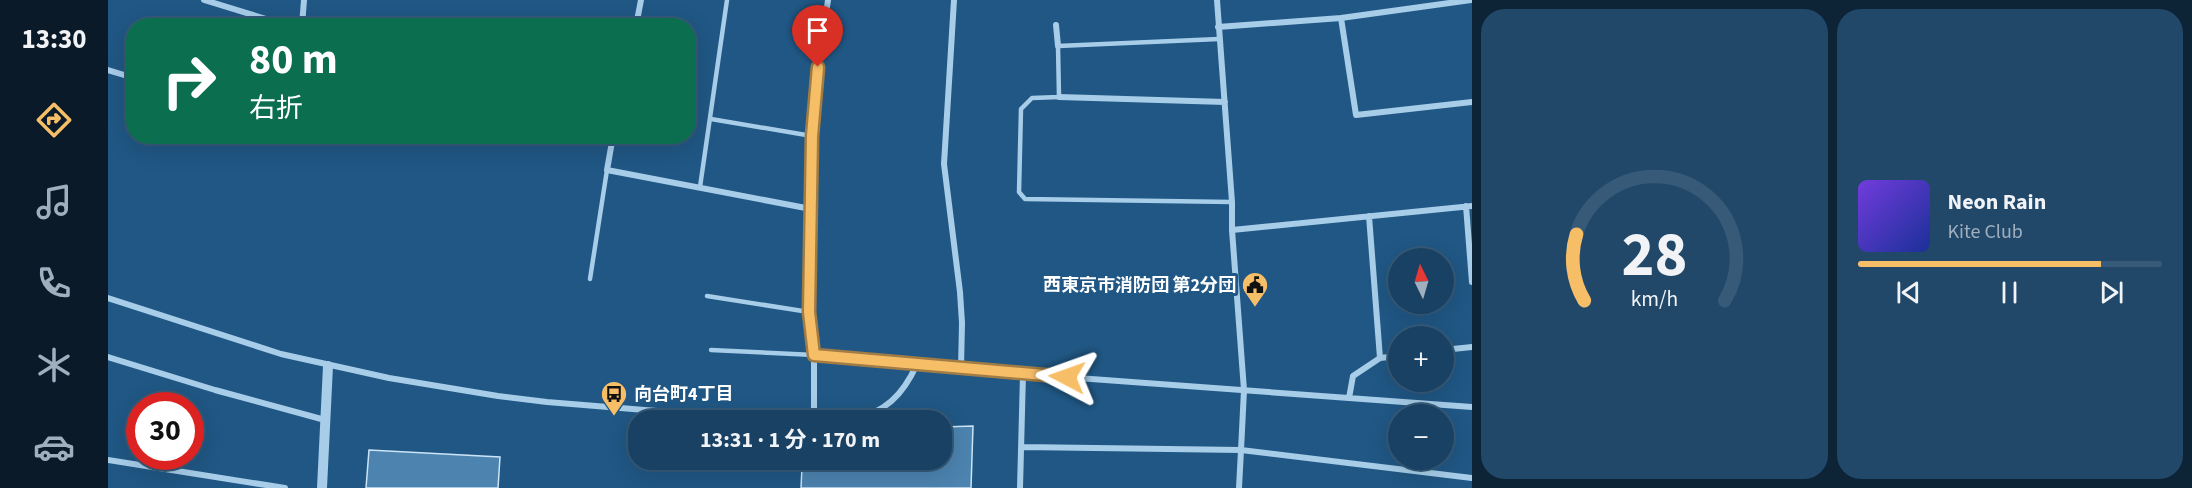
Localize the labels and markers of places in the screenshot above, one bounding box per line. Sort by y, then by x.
pin [792,5,843,67]
public building icon: 西東京市消防団 第2分団 [1240,270,1270,308]
place label: 西東京市消防団 第2分団 [1043,273,1236,298]
bus stop icon: 向台町4丁目 [599,379,629,417]
place label: 向台町4丁目 [634,382,734,407]

